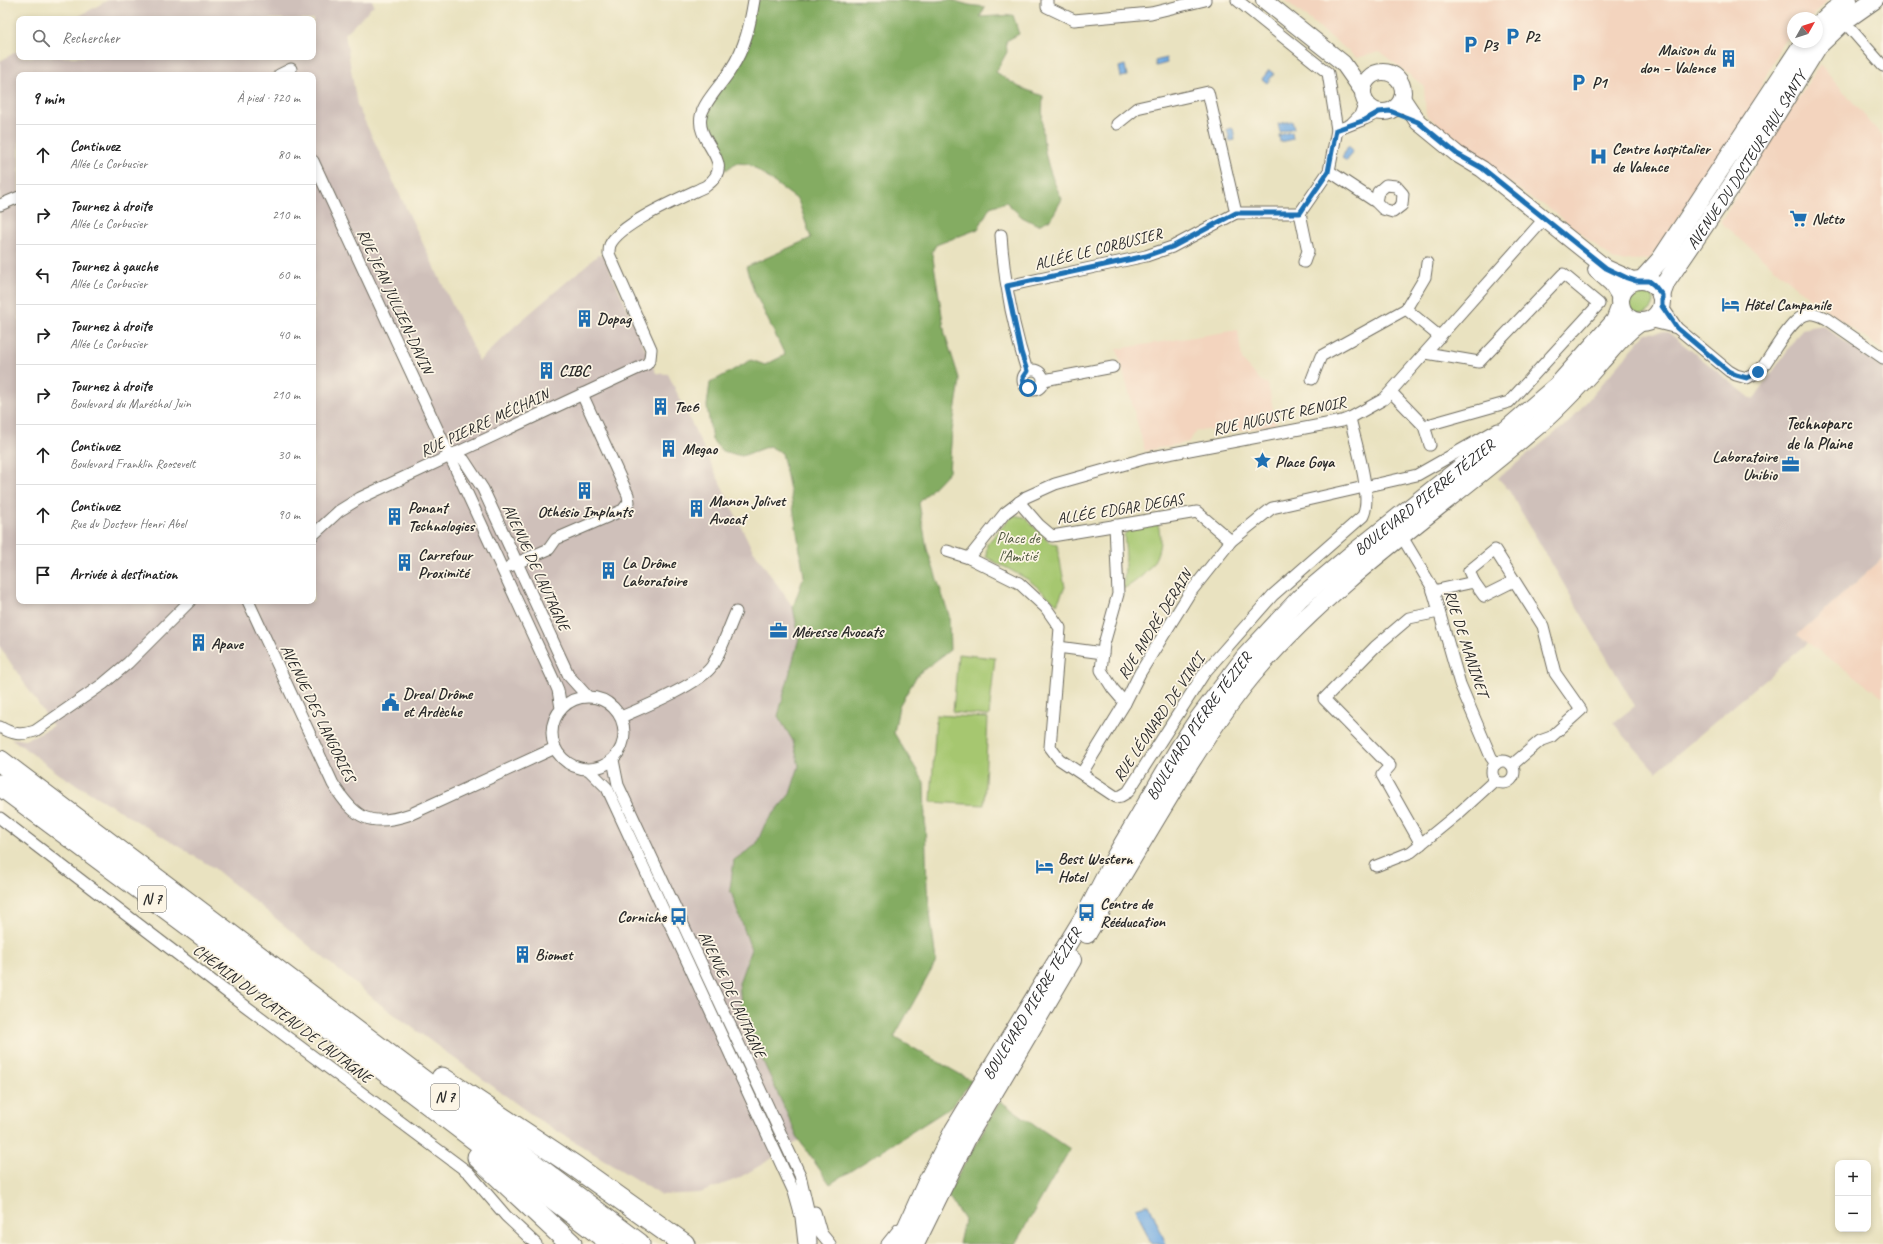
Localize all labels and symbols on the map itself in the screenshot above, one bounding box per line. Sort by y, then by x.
north arrow [1787,12,1823,48]
parking icon: P2 [1502,26,1522,46]
place label: P2 [1525,27,1541,47]
parking icon: P3 [1460,35,1480,55]
place label: P3 [1483,36,1499,56]
place label: Maison du don – Valence [1639,40,1717,78]
building icon: Maison du don – Valence [1718,48,1738,68]
street label: AVENUE DU DOCTEUR PAUL SANTY [1682,65,1813,253]
parking icon: P1 [1569,72,1589,92]
place label: P1 [1592,73,1608,93]
place label: Centre hospitalier de Valence [1612,139,1712,177]
hospital icon: Centre hospitalier de Valence [1589,147,1609,167]
supermarket icon: Netto [1789,208,1809,228]
place label: Netto [1812,209,1846,229]
street label: ALLÉE LE CORBUSIER [1032,223,1165,275]
street label: RUE JEAN JULLIEN-DAVIN [353,226,439,380]
hotel icon: Hôtel Campanile [1721,294,1741,314]
place label: Hôtel Campanile [1744,295,1833,315]
building icon: Dopag [574,308,594,328]
place label: Dopag [597,309,633,329]
building icon: CIBC [536,360,556,380]
place label: CIBC [559,361,592,381]
route end [1749,363,1767,381]
route start [1019,379,1037,397]
street label: RUE PIERRE MÉCHAIN [417,383,555,462]
street label: RUE AUGUSTE RENOIR [1211,392,1350,440]
building icon: Tec6 [651,396,671,416]
place label: Tec6 [674,397,700,417]
district label: Technoparc de la Plaine [1786,413,1853,454]
street label: BOULEVARD PIERRE TÉZIER [1350,434,1500,560]
building icon: Megao [659,438,679,458]
place label: Megao [682,439,718,459]
place label: Laboratoire Unibio [1712,447,1779,485]
place icon: Place Goya [1252,451,1272,471]
place label: Place Goya [1275,452,1336,472]
office icon: Laboratoire Unibio [1780,455,1800,475]
building icon: Othésio Implants [575,480,595,500]
street label: ALLÉE EDGAR DEGAS [1055,489,1187,529]
place label: Manon Jolivet Avocat [709,491,787,529]
place label: Ponant Technologies [408,498,476,536]
building icon: Manon Jolivet Avocat [686,499,706,519]
street label: AVENUE DE LAUTAGNE [498,501,575,636]
place label: Othésio Implants [538,502,634,522]
building icon: Ponant Technologies [385,506,405,526]
park label: Place de l'Amitié [996,528,1042,566]
place label: Carrefour Proximité [418,545,474,583]
building icon: Carrefour Proximité [395,553,415,573]
place label: La Drôme Laboratoire [622,553,688,591]
building icon: La Drôme Laboratoire [599,561,619,581]
street label: RUE ANDRÉ DERAIN [1113,564,1198,683]
street label: RUE DE MANINET [1439,587,1494,704]
office icon: Méresse Avocats [769,621,789,641]
place label: Méresse Avocats [792,622,885,642]
building icon: Apave [188,633,208,653]
place label: Apave [211,634,245,654]
street label: AVENUE DES LANGORIES [276,641,361,787]
street label: RUE LÉONARD DE VINCI [1109,647,1211,785]
street label: BOULEVARD PIERRE TÉZIER [1142,647,1257,804]
place label: Dreal Drôme et Ardèche [403,684,474,722]
public building icon: Dreal Drôme et Ardèche [380,692,400,712]
place label: Best Western Hotel [1058,849,1134,887]
hotel icon: Best Western Hotel [1035,857,1055,877]
road number: N 7 [138,886,166,912]
place label: Centre de Rééducation [1100,894,1166,932]
bus stop icon: Centre de Rééducation [1077,902,1097,922]
bus stop icon: Corniche [669,906,689,926]
place label: Corniche [617,907,668,927]
street label: BOULEVARD PIERRE TÉZIER [978,923,1087,1083]
street label: AVENUE DE LAUTAGNE [694,928,771,1063]
street label: CHEMIN DU PLATEAU DE LAUTAGNE [189,940,378,1089]
building icon: Biomet [512,944,532,964]
place label: Biomet [535,945,574,965]
road number: N 7 [431,1084,459,1110]

